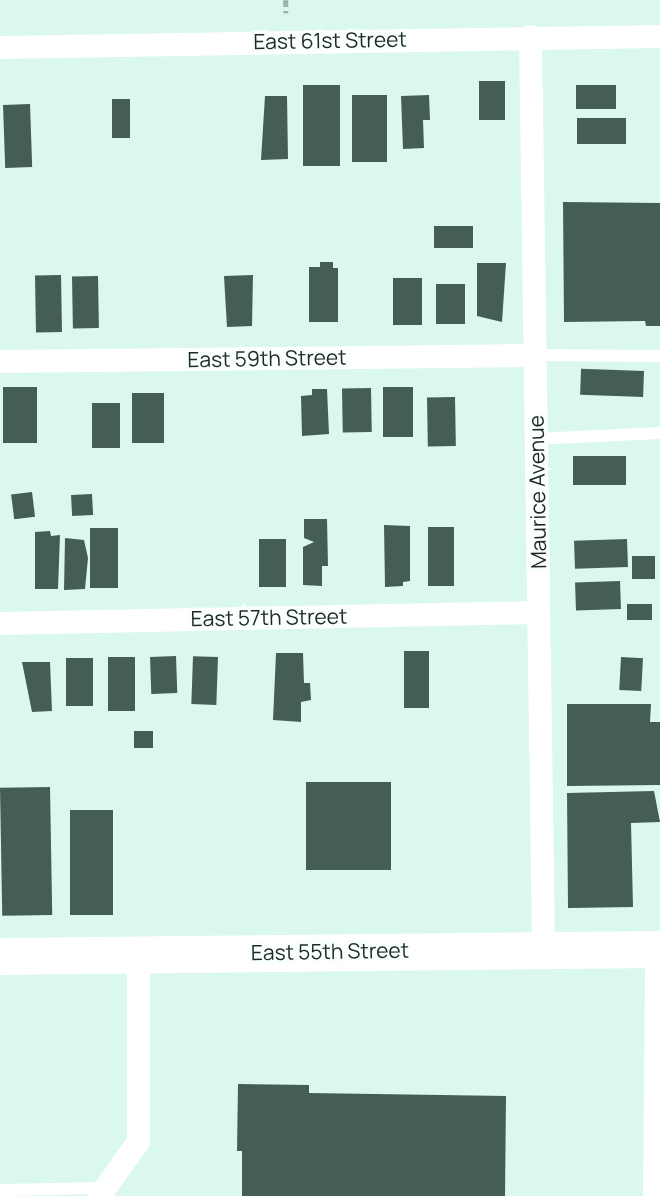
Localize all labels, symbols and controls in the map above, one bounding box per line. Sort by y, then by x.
street label: East 61st Street [253,26,407,54]
street label: East 59th Street [187,344,347,372]
street label: Maurice Avenue [523,415,551,569]
street label: East 57th Street [190,603,348,631]
street label: East 55th Street [251,937,409,965]

